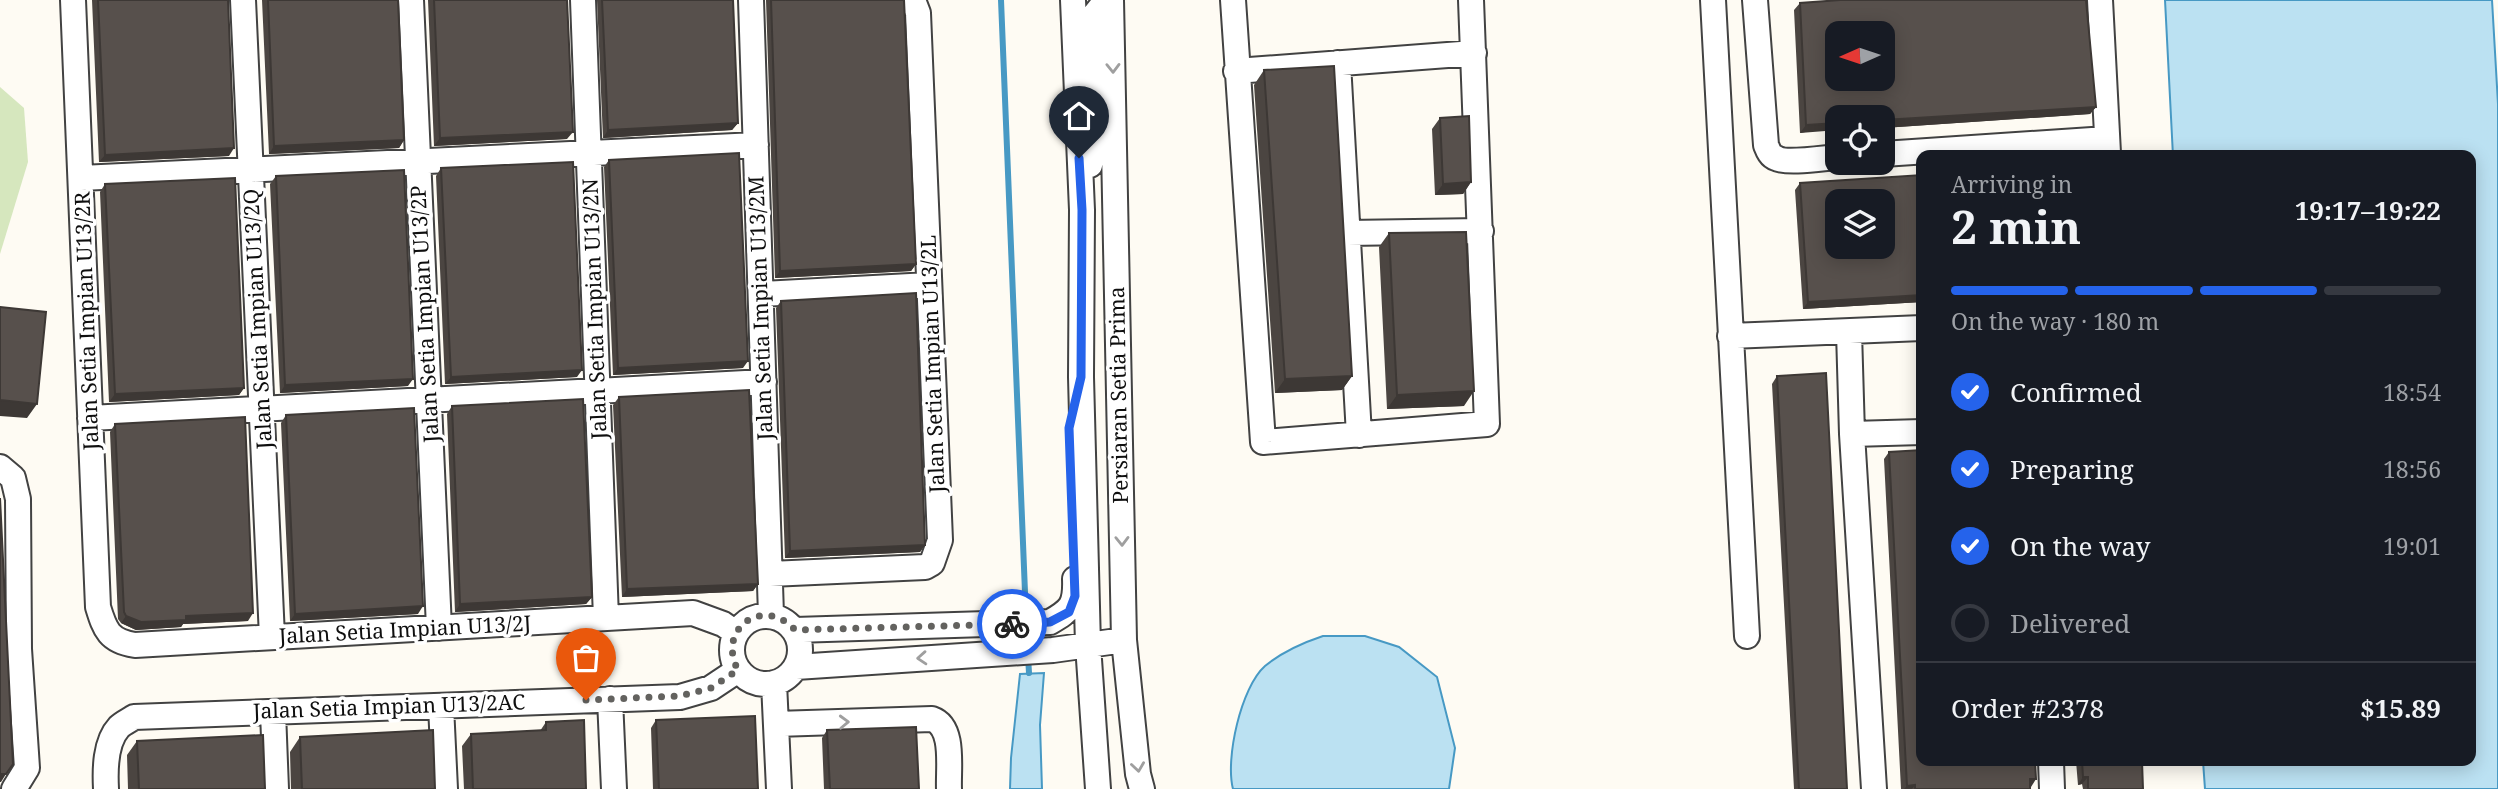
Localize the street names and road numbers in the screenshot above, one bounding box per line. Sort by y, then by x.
street label: Jalan Setia Impian U13/2M [741,175,779,442]
street label: Jalan Setia Impian U13/2N [575,178,613,441]
street label: Jalan Setia Impian U13/2P [403,185,445,444]
street label: Jalan Setia Impian U13/2Q [236,188,278,451]
street label: Jalan Setia Impian U13/2R [67,191,105,452]
street label: Jalan Setia Impian U13/2L [914,235,951,495]
street label: Persiaran Setia Prima [1102,286,1134,504]
street label: Jalan Setia Impian U13/2J [277,608,532,650]
street label: Jalan Setia Impian U13/2AC [251,687,526,725]

